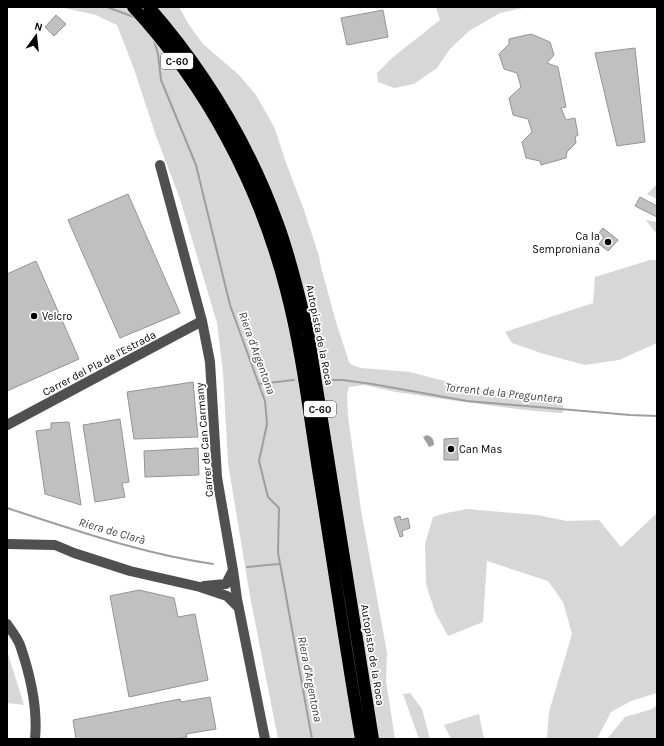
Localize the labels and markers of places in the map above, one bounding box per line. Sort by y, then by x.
place label: Ca la Semproniana [532,230,600,256]
marker: Ca la Semproniana [603,237,613,247]
place label: Velcro [42,310,72,323]
marker: Velcro [29,311,39,321]
place label: Can Mas [459,443,502,456]
marker: Can Mas [446,444,456,454]

